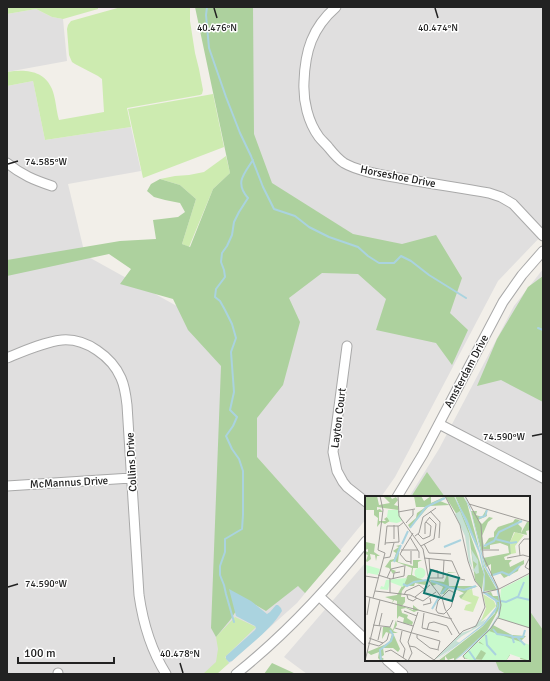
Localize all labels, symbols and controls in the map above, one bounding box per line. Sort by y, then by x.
text: 40.476°N [197,22,237,34]
text: 40.474°N [418,22,458,34]
text: 74.585°W [25,156,67,168]
street label: Horseshoe Drive [359,163,437,190]
street label: Amsterdam Drive [442,333,491,410]
street label: Layton Court [328,387,349,449]
text: 74.590°W [483,431,525,443]
street label: Collins Drive [123,432,140,492]
street label: McMannus Drive [30,474,109,491]
inset map [365,496,530,661]
text: 74.590°W [25,578,67,590]
scale bar [18,639,114,665]
text: 100 m [24,646,56,661]
text: 40.478°N [160,648,200,660]

